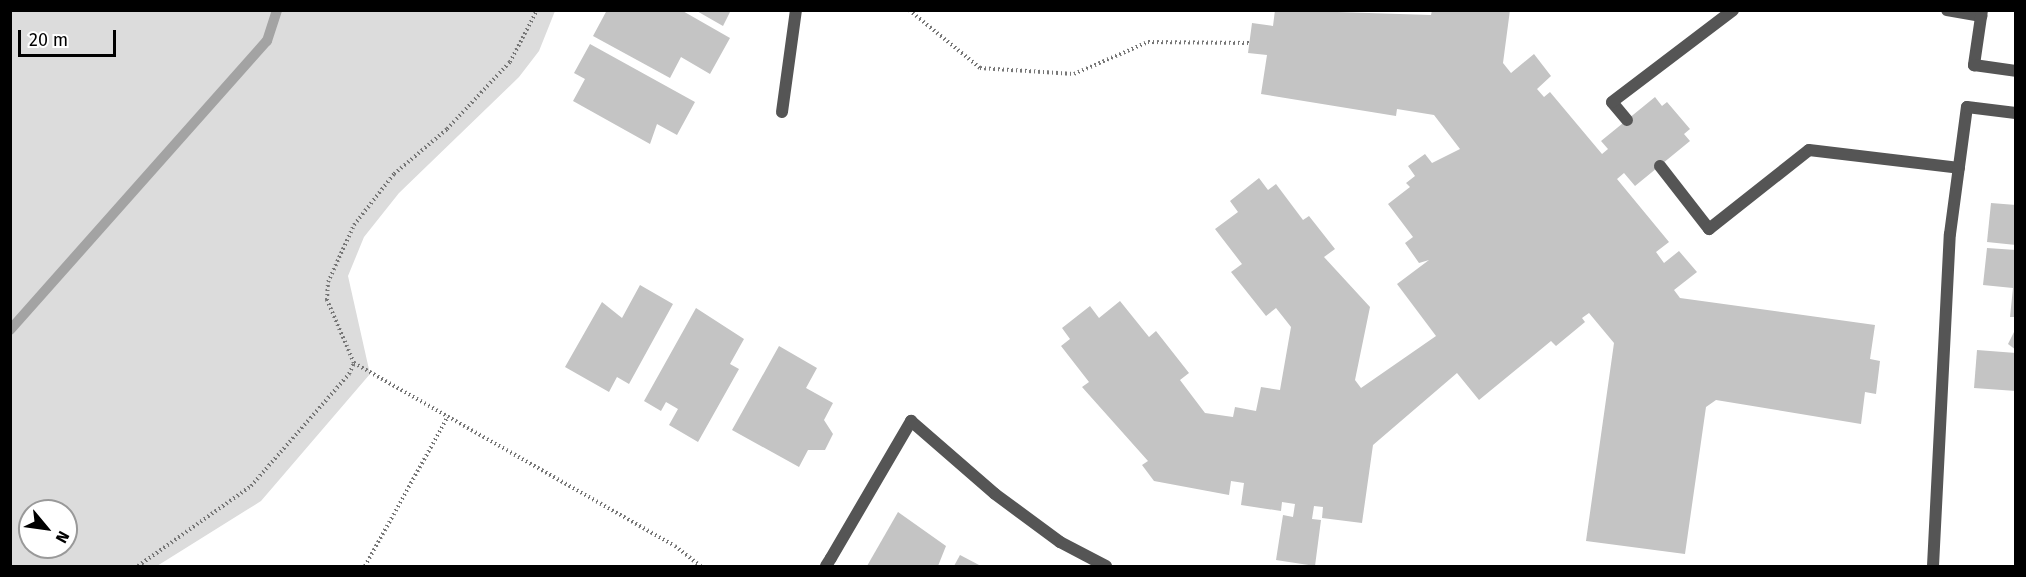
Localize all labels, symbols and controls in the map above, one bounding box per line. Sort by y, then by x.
scale bar [21,18,118,56]
text: 20 m [29,29,68,51]
north arrow [18,499,78,559]
text: N [52,528,73,546]

